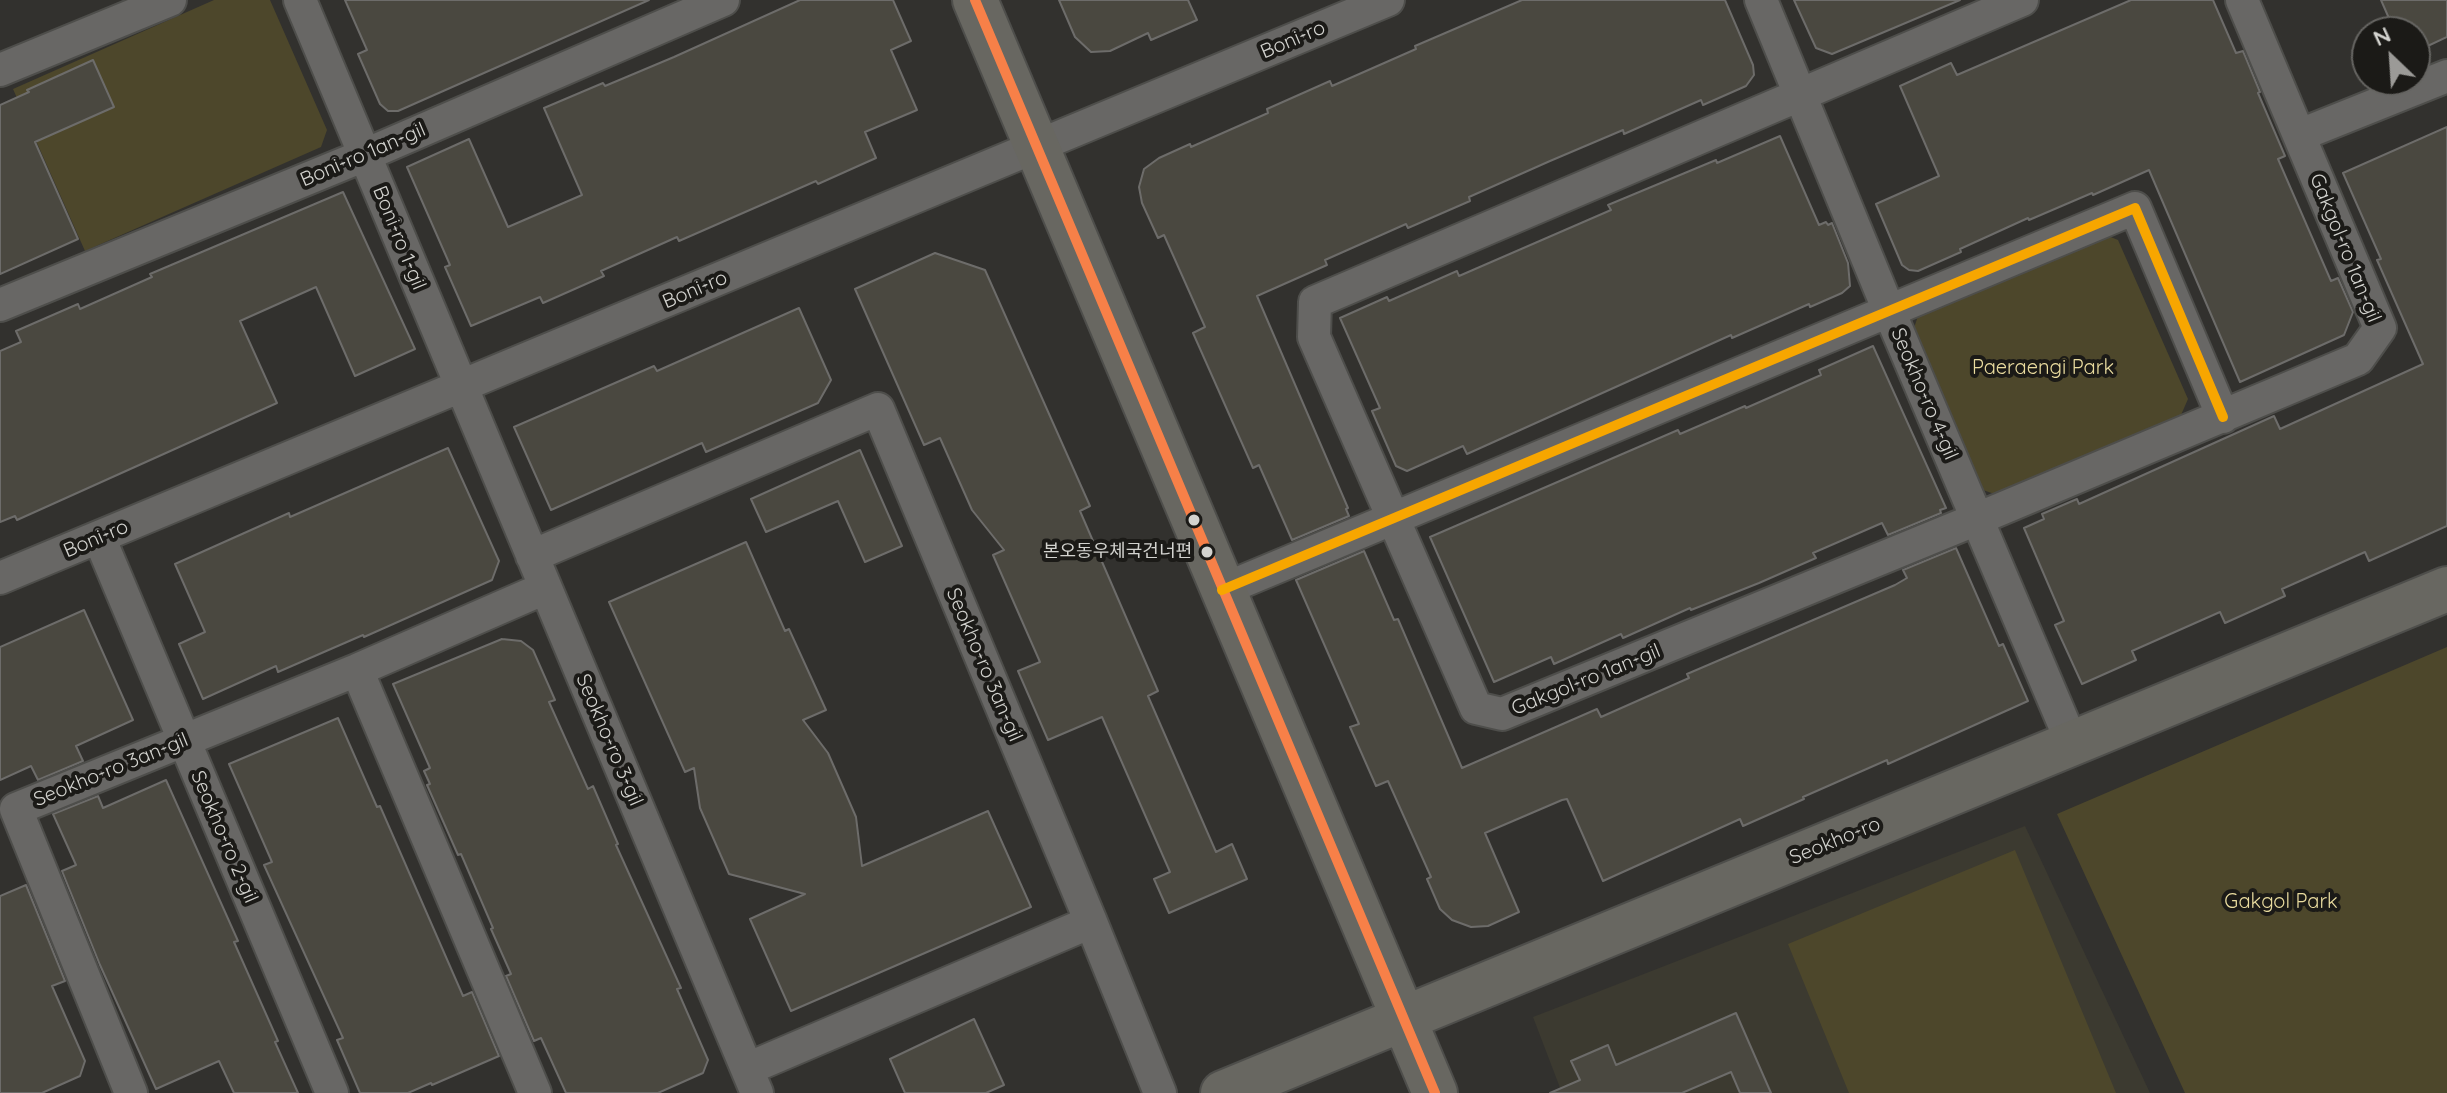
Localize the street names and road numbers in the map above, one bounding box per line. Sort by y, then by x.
street label: Boni-ro [1257,16,1329,64]
street label: Boni-ro 1an-gil [297,118,429,192]
street label: Gakgol-ro 1an-gil [2304,170,2386,326]
street label: Boni-ro 1-gil [367,182,431,294]
street label: Boni-ro [659,266,731,314]
street label: Seokho-ro 4-gil [1885,324,1963,464]
street label: Boni-ro [60,515,132,563]
street label: Seokho-ro 3an-gil [941,585,1027,745]
street label: Gakgol-ro 1an-gil [1508,639,1664,721]
street label: Seokho-ro 3-gil [570,670,648,810]
street label: Seokho-ro 3an-gil [30,728,192,812]
street label: Seokho-ro 2-gil [185,767,263,907]
street label: Seokho-ro [1786,812,1884,870]

